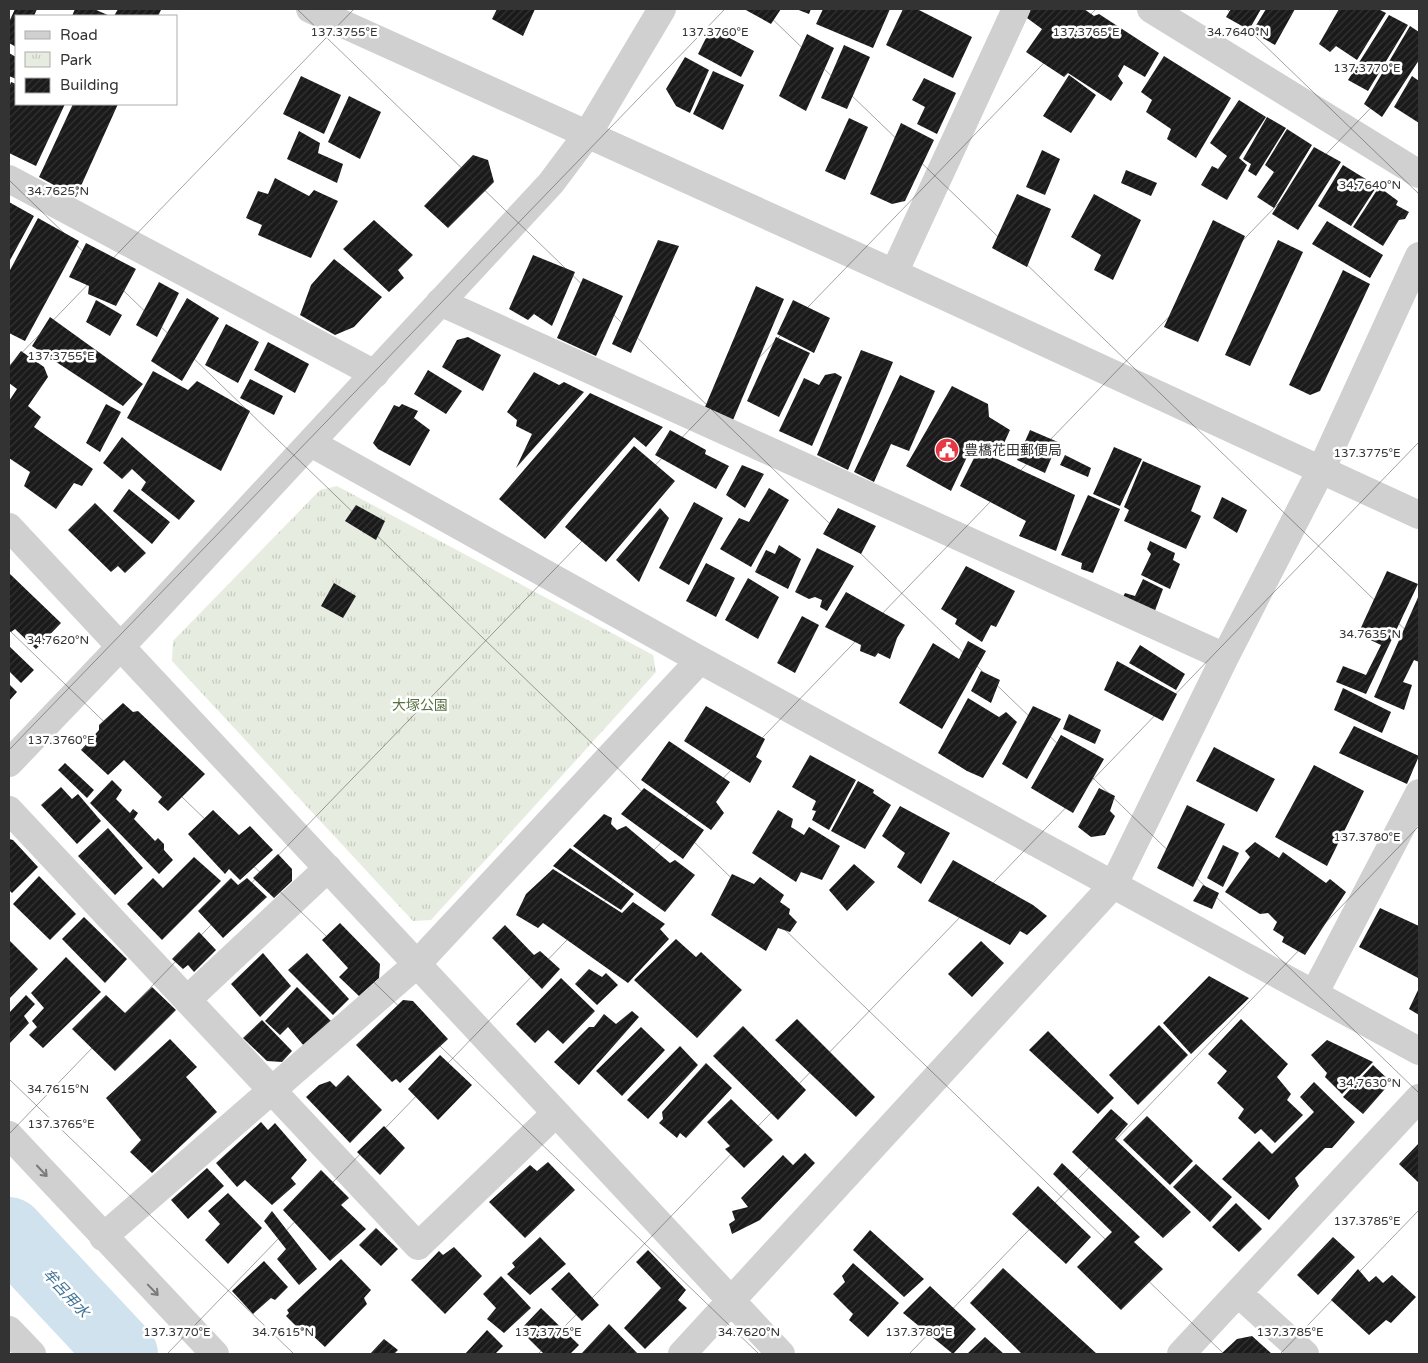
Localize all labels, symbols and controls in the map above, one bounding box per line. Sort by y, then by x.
legend [15,15,178,105]
text: 137.3755°E [310,25,378,39]
text: 137.3760°E [681,25,749,39]
text: 137.3765°E [1052,25,1120,39]
text: 34.7640°N [1207,25,1269,39]
text: Road [60,26,98,44]
text: Park [60,51,92,69]
text: 137.3770°E [1333,61,1401,75]
text: Building [60,76,119,94]
text: 34.7640°N [1339,178,1401,192]
text: 34.7625°N [27,184,89,198]
text: 137.3755°E [27,349,95,363]
public building icon: 豊橋花田郵便局 [934,437,960,463]
place label: 豊橋花田郵便局 [964,442,1062,459]
text: 137.3775°E [1333,446,1401,460]
text: 34.7635°N [1339,627,1401,641]
text: 34.7620°N [27,633,89,647]
park label: 大塚公園 [392,697,448,714]
text: 137.3760°E [27,733,95,747]
text: 137.3780°E [1333,830,1401,844]
text: 34.7630°N [1339,1076,1401,1090]
text: 34.7615°N [27,1082,89,1096]
text: 137.3765°E [27,1117,95,1131]
one-way arrow [36,1164,48,1177]
text: 137.3785°E [1333,1214,1401,1228]
water label: 牟呂用水 [39,1265,94,1323]
one-way arrow [147,1283,159,1296]
text: 137.3770°E [143,1325,211,1339]
text: 34.7615°N [252,1325,314,1339]
text: 137.3775°E [514,1325,582,1339]
text: 34.7620°N [718,1325,780,1339]
text: 137.3780°E [885,1325,953,1339]
text: 137.3785°E [1256,1325,1324,1339]

